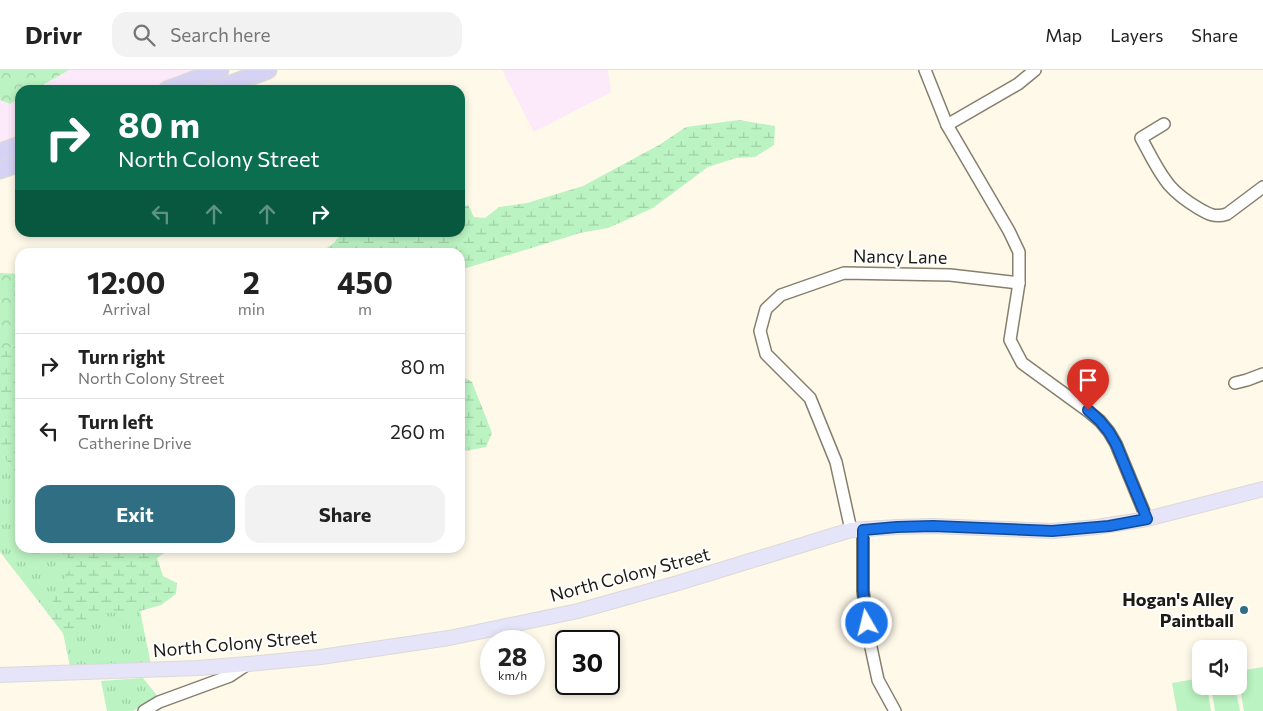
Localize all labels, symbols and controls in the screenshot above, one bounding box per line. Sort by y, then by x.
search box [112,12,462,57]
text: Drivr [25,20,82,49]
icon: search [130,21,158,49]
text: Search here [170,23,271,46]
text: Map [1045,24,1082,46]
text: Layers [1110,24,1163,46]
text: Share [1191,24,1238,46]
text: 80 m [118,102,200,145]
icon: right [35,105,100,170]
text: North Colony Street [118,145,319,172]
icon: left [147,200,175,228]
icon: ahead [200,200,228,228]
icon: ahead [253,200,281,228]
icon: right [306,200,334,228]
street label: Nancy Lane [853,244,947,268]
text: 12:00 [87,263,166,300]
text: 2 [243,263,260,300]
text: 450 [337,263,393,300]
text: Arrival [102,299,151,318]
text: min [238,299,265,318]
text: m [358,299,372,318]
text: Turn right [78,345,165,368]
icon: right [35,352,63,380]
text: 80 m [401,355,445,378]
pin [1067,359,1109,410]
icon: arrive [1074,366,1102,394]
text: North Colony Street [78,368,225,387]
text: Turn left [78,410,153,433]
icon: left [35,417,63,445]
text: 260 m [390,420,445,443]
text: Catherine Drive [78,433,191,452]
button: Exit [35,485,235,543]
button: Share [245,485,445,543]
street label: North Colony Street [547,542,712,606]
place label: Hogan's Alley Paintball [1122,588,1234,631]
position arrow [840,596,892,648]
marker: Hogan's Alley Paintball [1238,604,1250,616]
street label: North Colony Street [152,625,318,661]
speed limit sign: 30 [555,630,620,695]
map controls [1192,640,1247,695]
button: sound [1192,640,1247,695]
text: 28 [498,641,527,671]
text: km/h [498,668,527,682]

